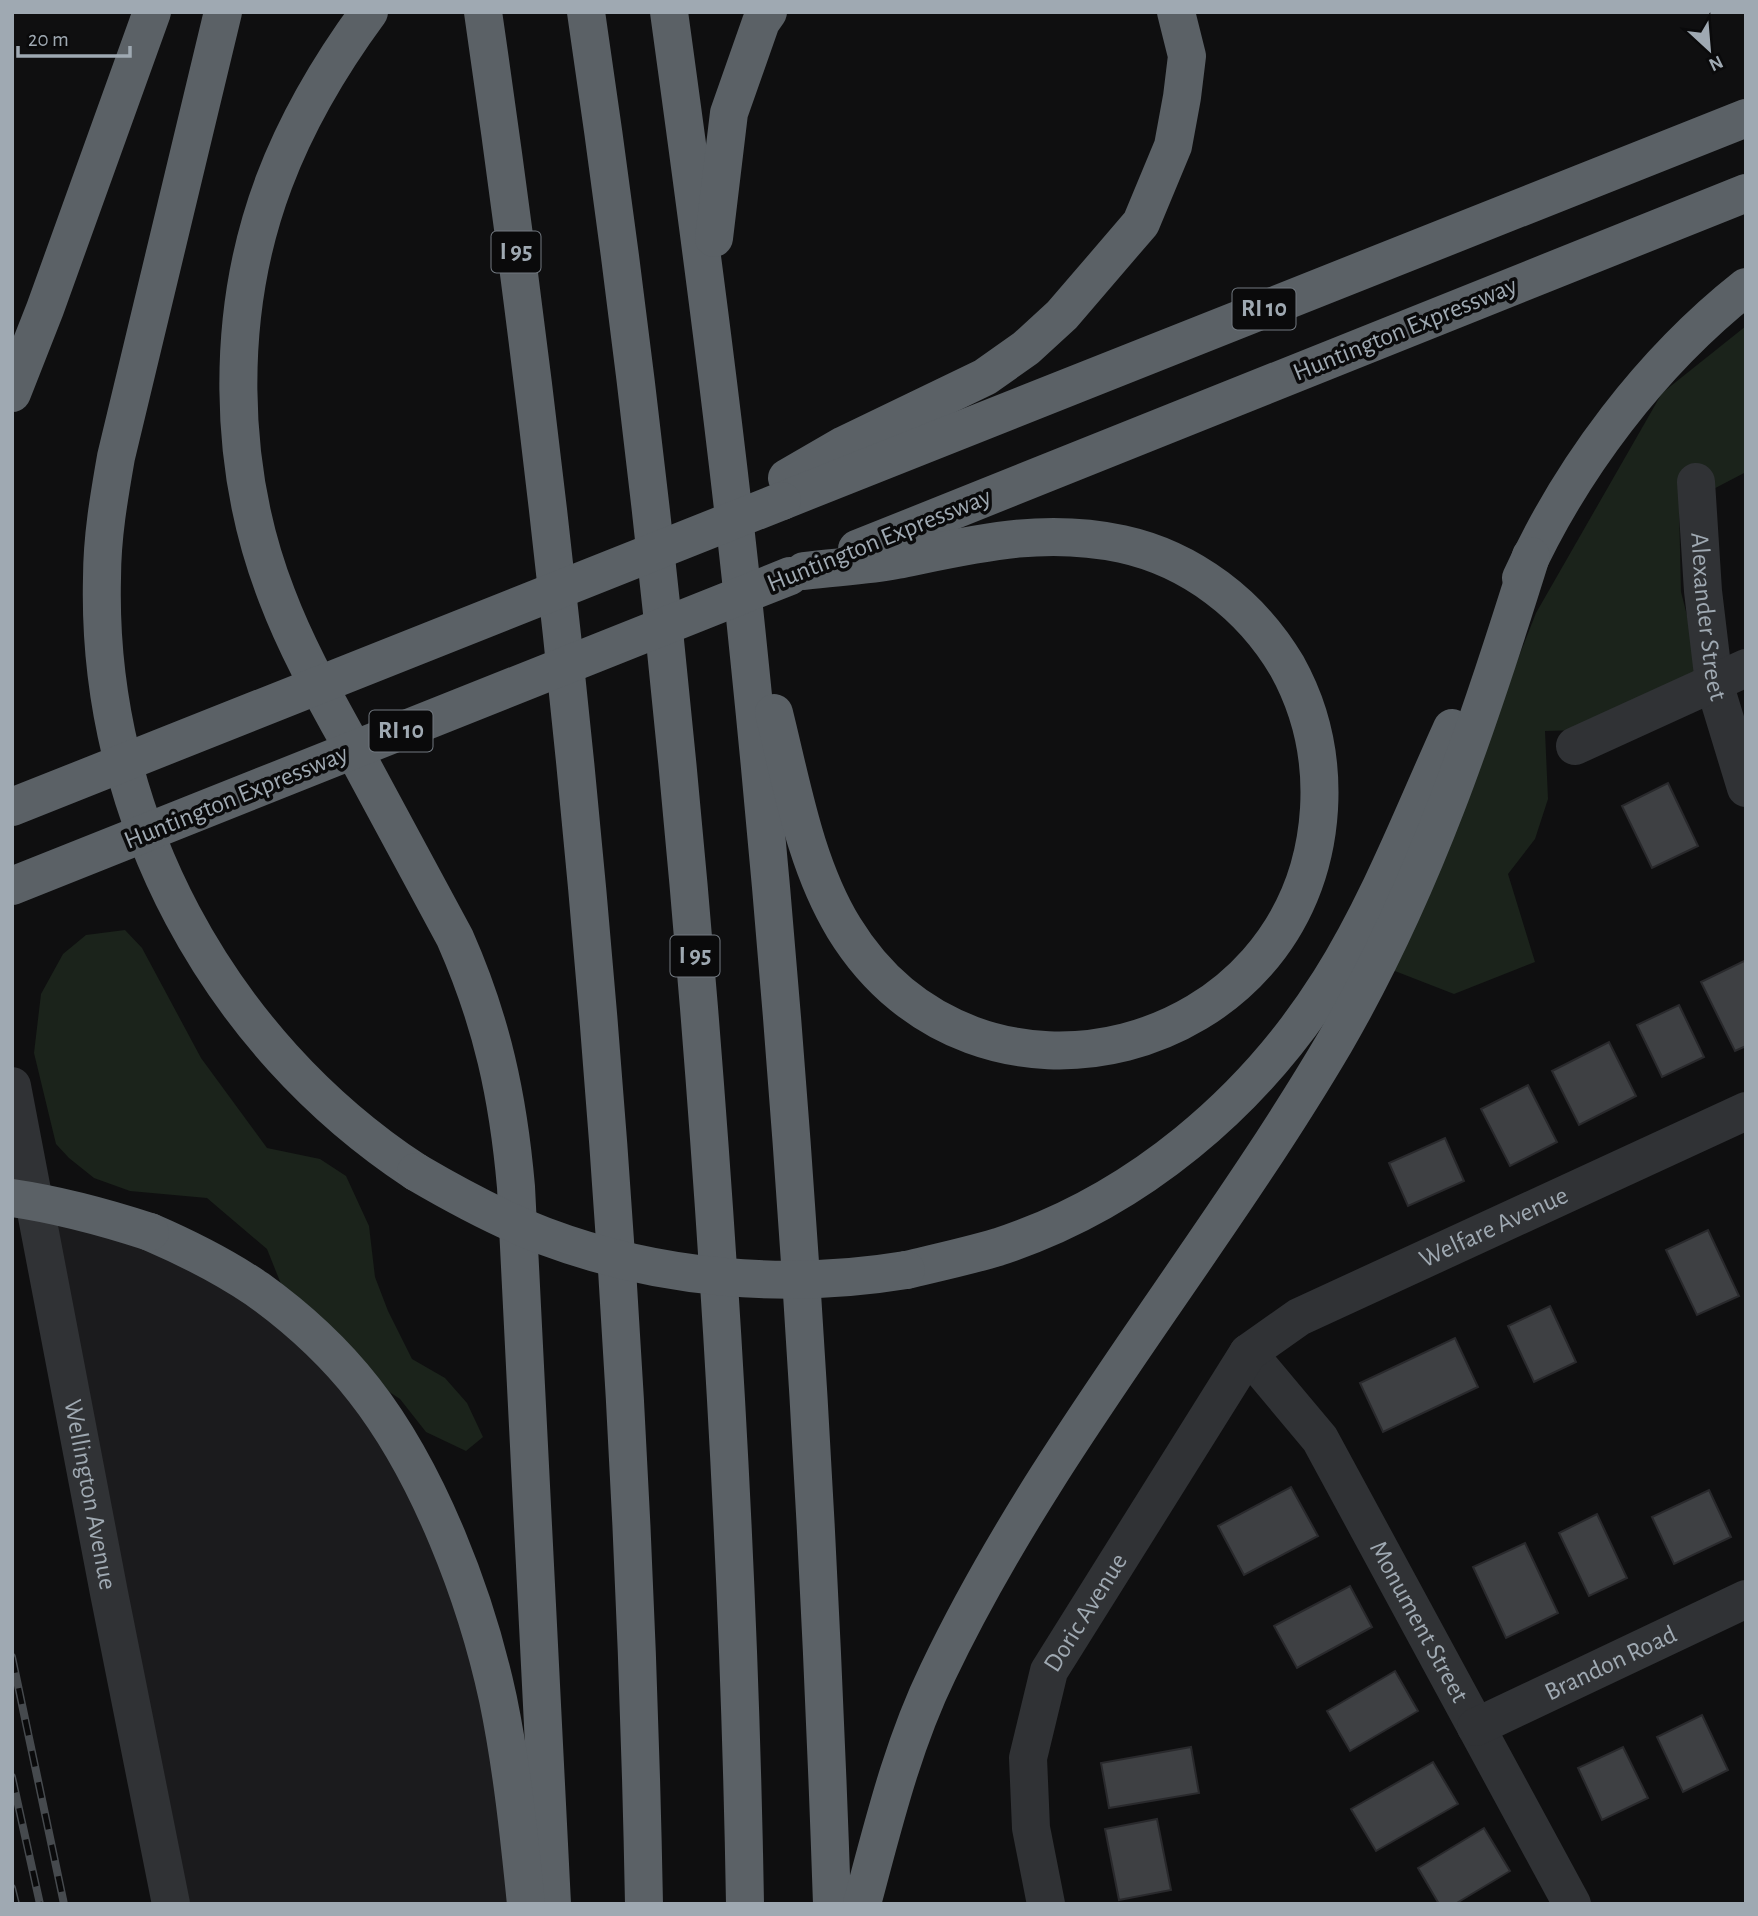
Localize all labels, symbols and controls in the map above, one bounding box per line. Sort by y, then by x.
scale bar [18,14,130,58]
north arrow [1674,14,1744,84]
text: 20 m [28,29,69,50]
text: N [1706,51,1726,74]
road number: I 95 [491,232,540,272]
street label: Huntington Expressway [1289,272,1521,386]
road number: RI 10 [1232,288,1296,330]
street label: Huntington Expressway [763,483,995,597]
street label: Alexander Street [1686,532,1732,704]
road number: RI 10 [370,710,432,752]
street label: Huntington Expressway [120,740,352,854]
road number: I 95 [670,936,720,976]
street label: Welfare Avenue [1415,1182,1572,1273]
street label: Wellington Avenue [59,1397,121,1592]
street label: Monument Street [1365,1537,1473,1707]
street label: Doric Avenue [1039,1549,1132,1676]
street label: Brandon Road [1541,1621,1681,1705]

